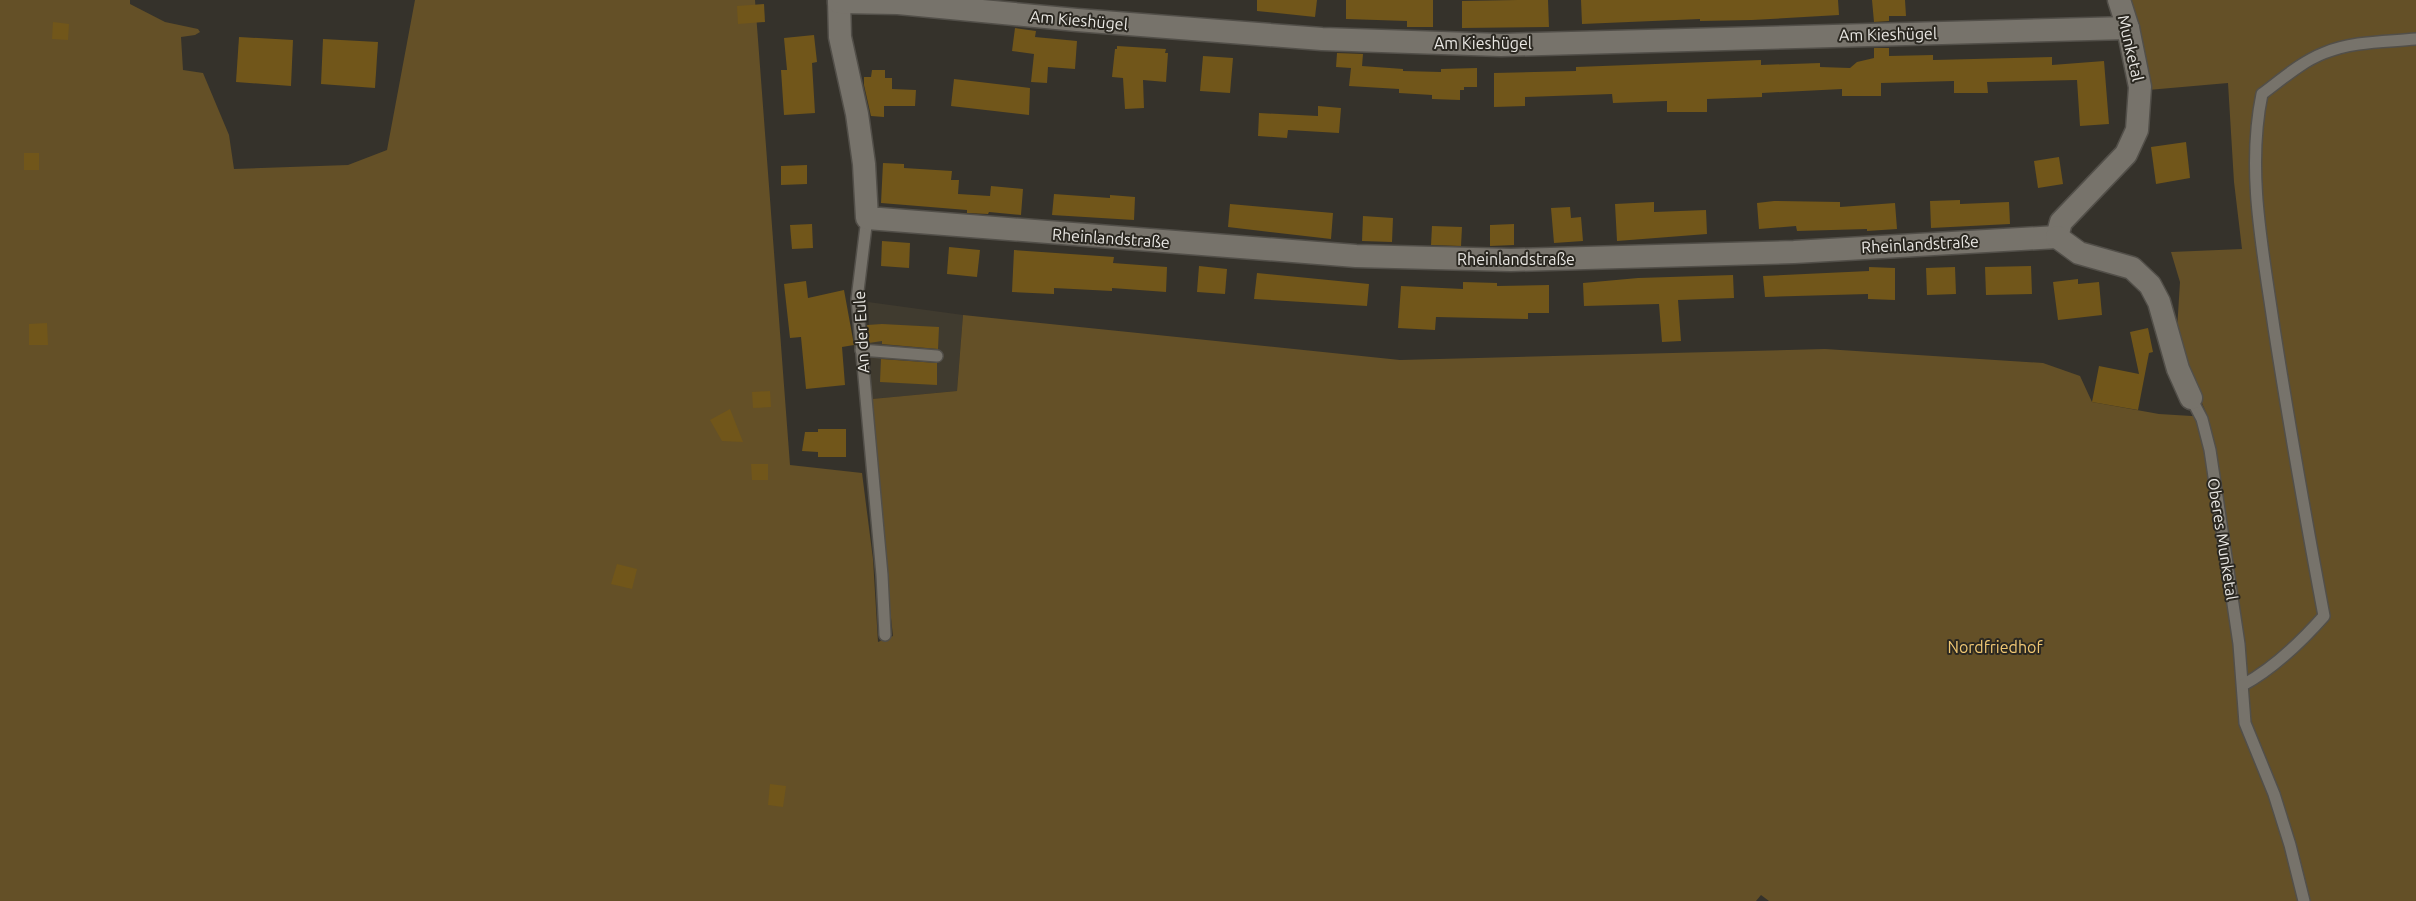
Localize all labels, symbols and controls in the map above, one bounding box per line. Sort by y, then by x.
street label: Am Kieshügel [1029,7,1129,33]
street label: Munketal [2115,13,2147,83]
street label: Am Kieshügel [1839,24,1937,44]
street label: Am Kieshügel [1434,34,1532,52]
street label: Rheinlandstraße [1052,225,1170,251]
street label: Rheinlandstraße [1861,232,1979,256]
street label: Rheinlandstraße [1457,250,1575,268]
street label: An der Eule [850,291,872,373]
street label: Oberes Munketal [2204,477,2242,601]
park label: Nordfriedhof [1947,638,2043,656]

